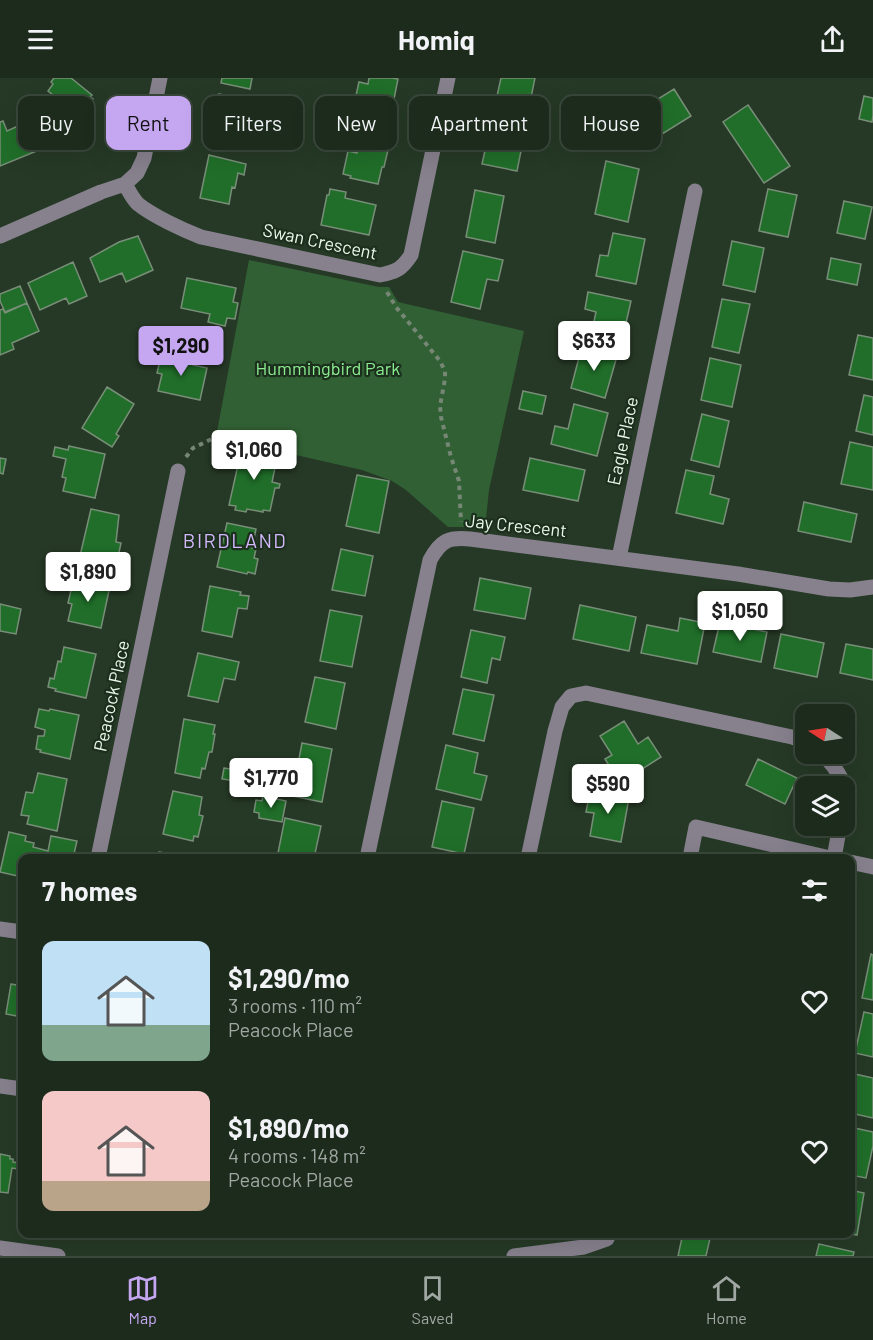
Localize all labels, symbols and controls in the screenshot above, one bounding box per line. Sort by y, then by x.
icon: menu [24,23,57,56]
text: Homiq [398,23,475,55]
icon: share [816,23,849,56]
chip: Buy [18,96,94,150]
chip: Rent [106,96,191,150]
chip: Filters [203,96,303,150]
chip: New [315,96,397,150]
chip: Apartment [409,96,549,150]
chip: House [561,96,661,150]
street label: Swan Crescent [261,218,379,264]
pin: $633 [558,321,630,372]
pin: $1,290 [132,326,230,377]
text: $633 [572,328,616,352]
text: $1,290 [152,333,210,357]
park label: Hummingbird Park [256,357,400,379]
street label: Eagle Place [602,395,642,487]
pin: $1,060 [205,430,303,481]
text: $1,060 [226,437,282,461]
street label: Jay Crescent [464,509,568,541]
district label: BIRDLAND [183,528,287,552]
pin: $1,890 [39,552,137,603]
text: $1,890 [60,559,116,583]
pin: $1,050 [691,591,789,642]
text: $1,050 [712,598,768,622]
street label: Peacock Place [89,638,134,753]
north arrow [795,704,855,764]
map controls [795,704,855,836]
pin: $1,770 [222,758,320,809]
pin: $590 [572,764,644,815]
text: $1,770 [243,765,299,789]
text: $590 [586,771,630,795]
button: layers [795,776,855,836]
icon: filters [798,874,831,907]
text: 7 homes [42,875,137,906]
text: $1,290/mo [228,962,350,993]
icon: home [90,965,162,1037]
icon: heart [798,985,831,1018]
text: 3 rooms · 110 m² [228,993,362,1017]
text: Peacock Place [228,1017,354,1041]
text: $1,890/mo [228,1112,349,1143]
icon: home [90,1115,162,1187]
icon: heart [798,1135,831,1168]
text: 4 rooms · 148 m² [228,1143,366,1167]
text: Peacock Place [228,1167,354,1191]
tab: Map [126,1272,159,1327]
tab: Saved [412,1272,454,1327]
tab: Home [706,1272,747,1327]

